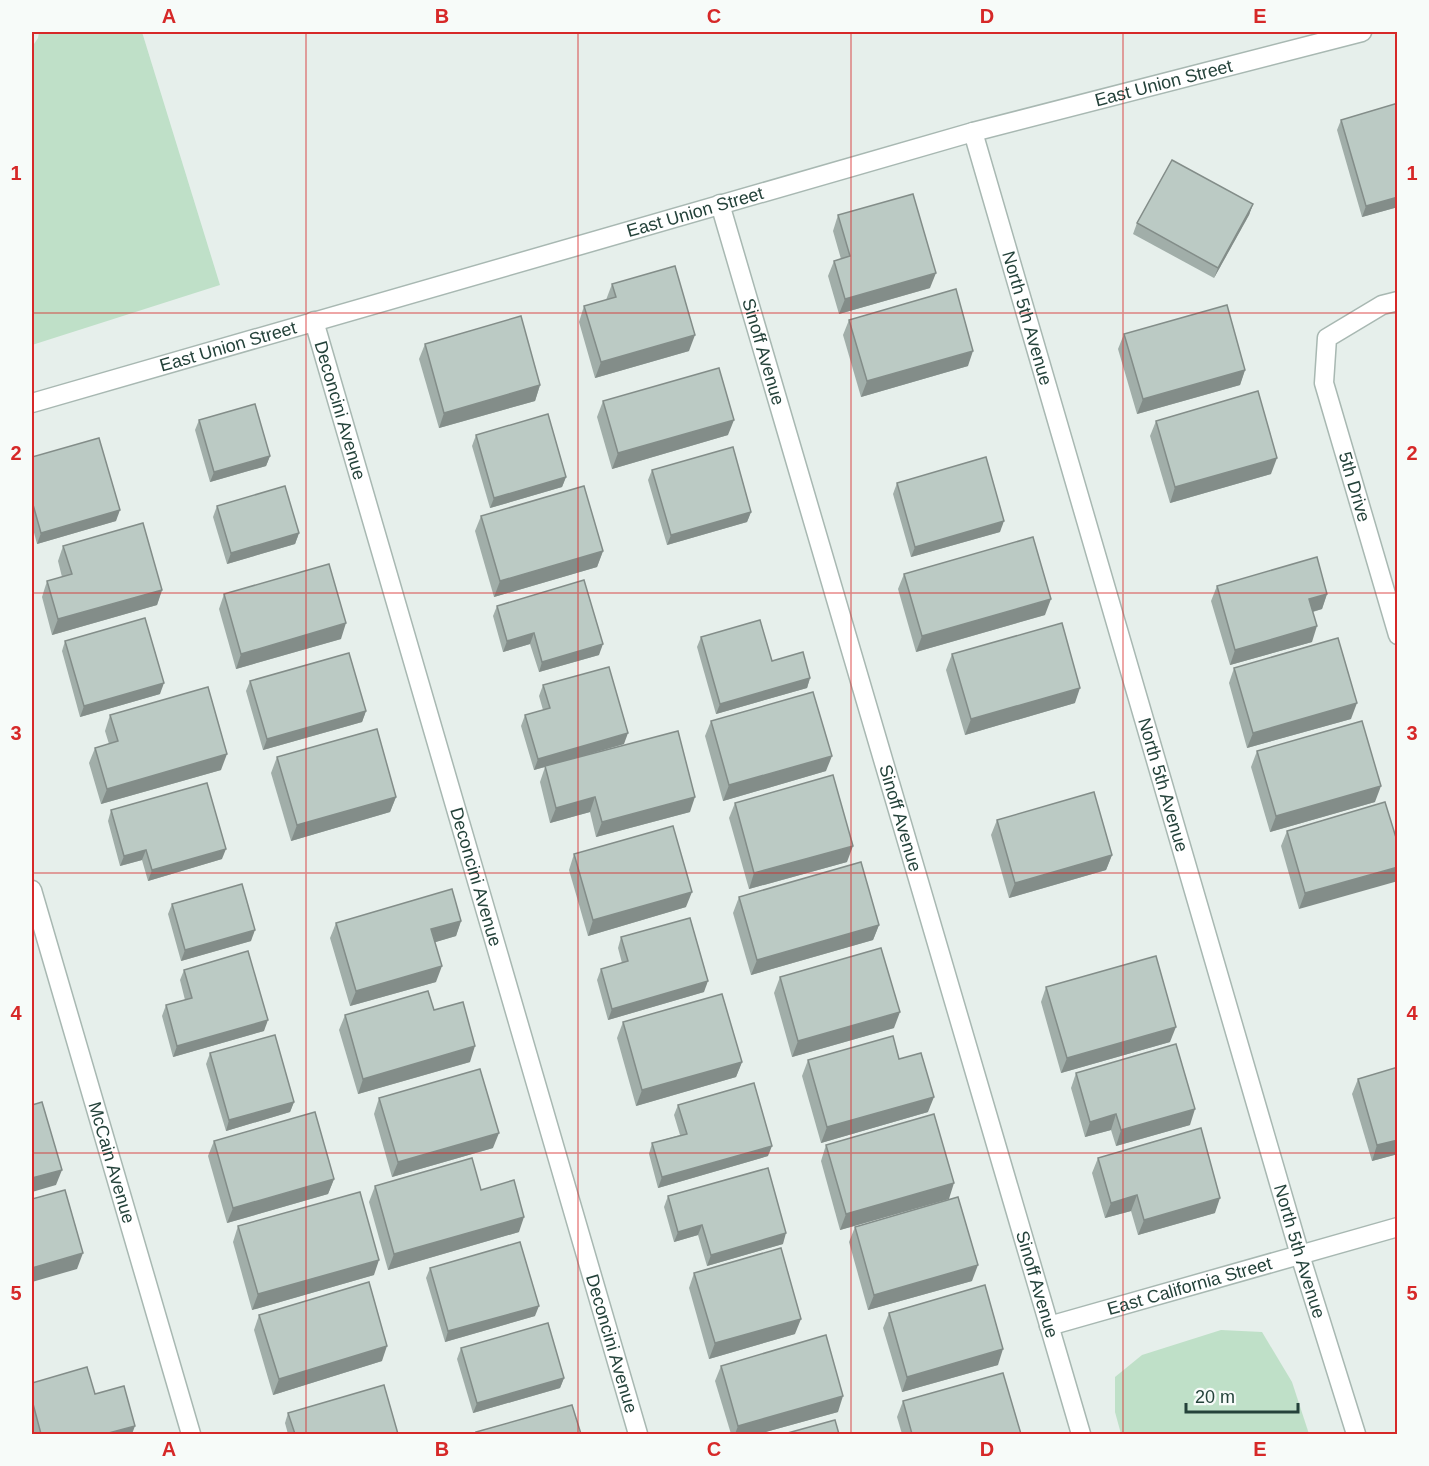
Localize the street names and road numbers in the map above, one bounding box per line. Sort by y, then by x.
street label: East Union Street [1093,56,1234,110]
street label: East Union Street [624,183,766,241]
street label: North 5th Avenue [998,249,1056,388]
street label: Sinoff Avenue [738,296,789,408]
street label: East Union Street [157,317,299,376]
street label: Deconcini Avenue [310,338,370,482]
street label: 5th Drive [1335,449,1374,524]
street label: North 5th Avenue [1134,715,1192,854]
street label: Sinoff Avenue [875,762,925,874]
street label: Deconcini Avenue [446,805,506,949]
street label: McCain Avenue [84,1099,139,1226]
street label: North 5th Avenue [1270,1182,1329,1321]
street label: Sinoff Avenue [1012,1229,1062,1340]
street label: East California Street [1105,1253,1274,1319]
street label: Deconcini Avenue [582,1272,641,1415]

